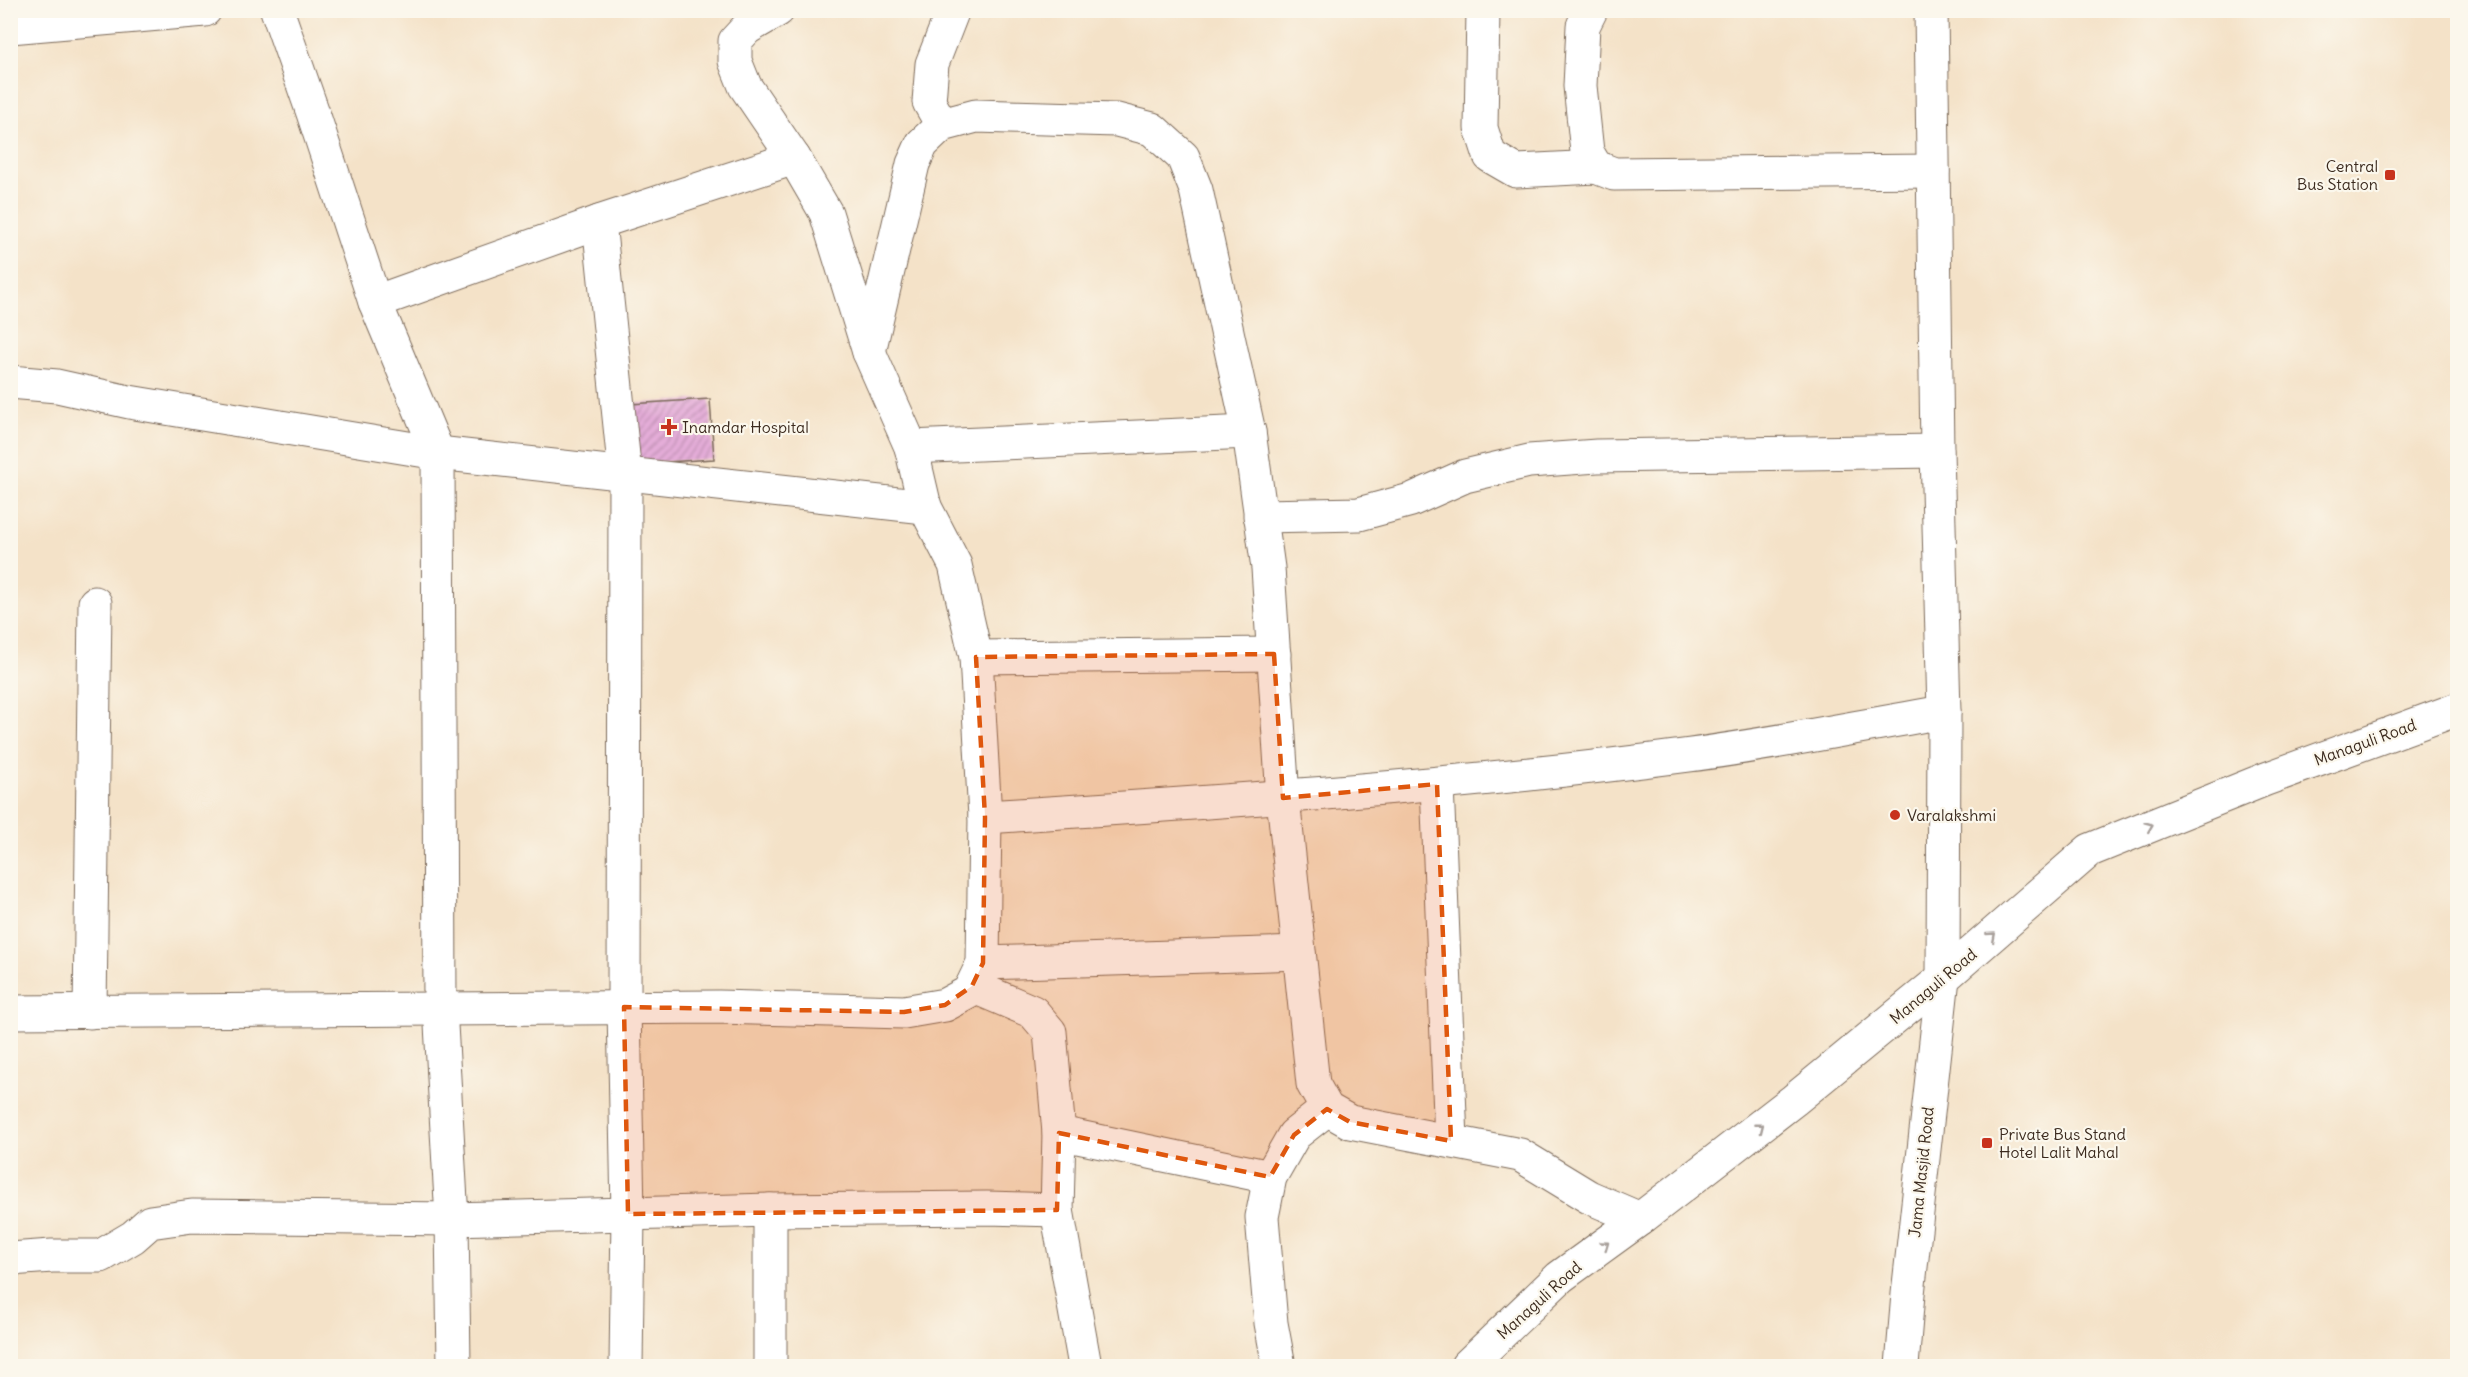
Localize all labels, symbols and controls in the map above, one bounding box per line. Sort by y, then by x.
place label: Central Bus Station [2297,156,2378,194]
marker: Central Bus Station [2383,168,2397,182]
place label: Inamdar Hospital [682,417,809,437]
marker: Inamdar Hospital [660,418,678,436]
street label: Managuli Road [2311,714,2419,770]
place label: Varalakshmi [1907,805,1996,825]
marker: Varalakshmi [1888,808,1902,822]
one-way arrow [2143,821,2154,833]
one-way arrow [1985,932,1995,943]
street label: Managuli Road [1886,944,1980,1028]
street label: Jama Masjid Road [1904,1106,1938,1238]
one-way arrow [1753,1123,1764,1134]
place label: Private Bus Stand Hotel Lalit Mahal [1999,1124,2126,1162]
marker: Private Bus Stand Hotel Lalit Mahal [1980,1136,1994,1150]
one-way arrow [1598,1241,1609,1252]
street label: Managuli Road [1493,1257,1585,1343]

